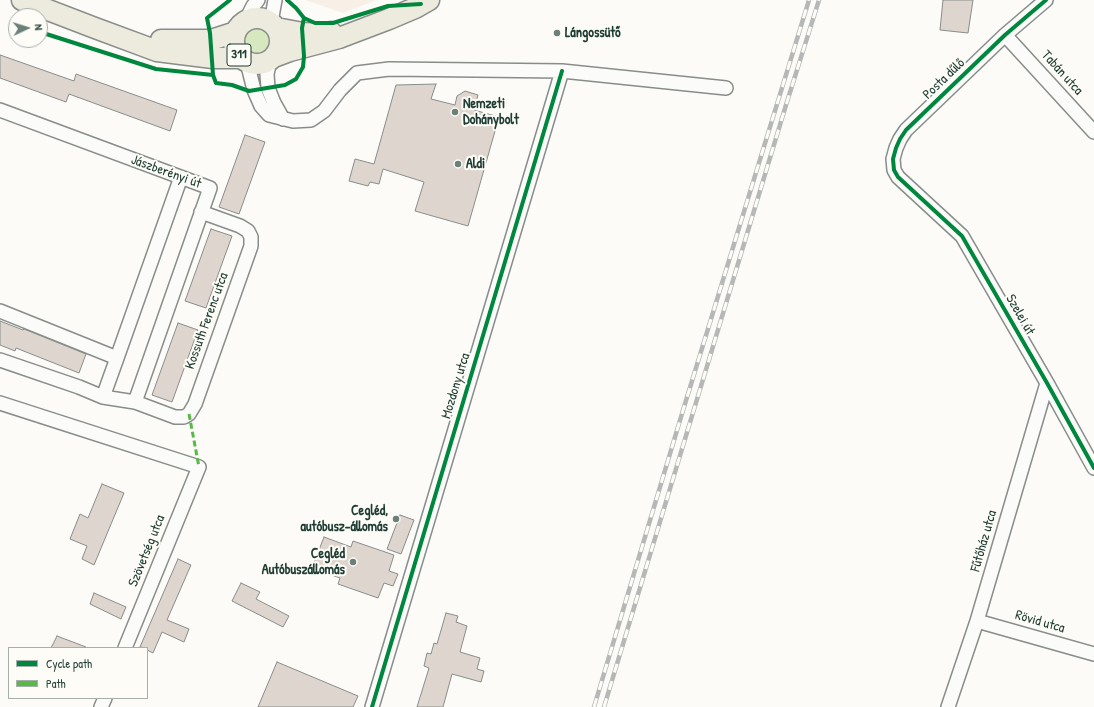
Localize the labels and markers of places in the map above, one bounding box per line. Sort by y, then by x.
place label: Lángossütő [565,25,621,41]
marker: Lángossütő [552,28,562,38]
place label: Nemzeti Dohánybolt [463,96,519,128]
marker: Nemzeti Dohánybolt [450,107,460,117]
place label: Aldi [466,156,485,172]
marker: Aldi [453,159,463,169]
place label: Cegléd, autóbusz-állomás [300,503,388,536]
marker: Cegléd, autóbusz-állomás [391,514,401,524]
place label: Cegléd Autóbuszállomás [262,546,345,578]
marker: Cegléd Autóbuszállomás [348,557,358,567]

